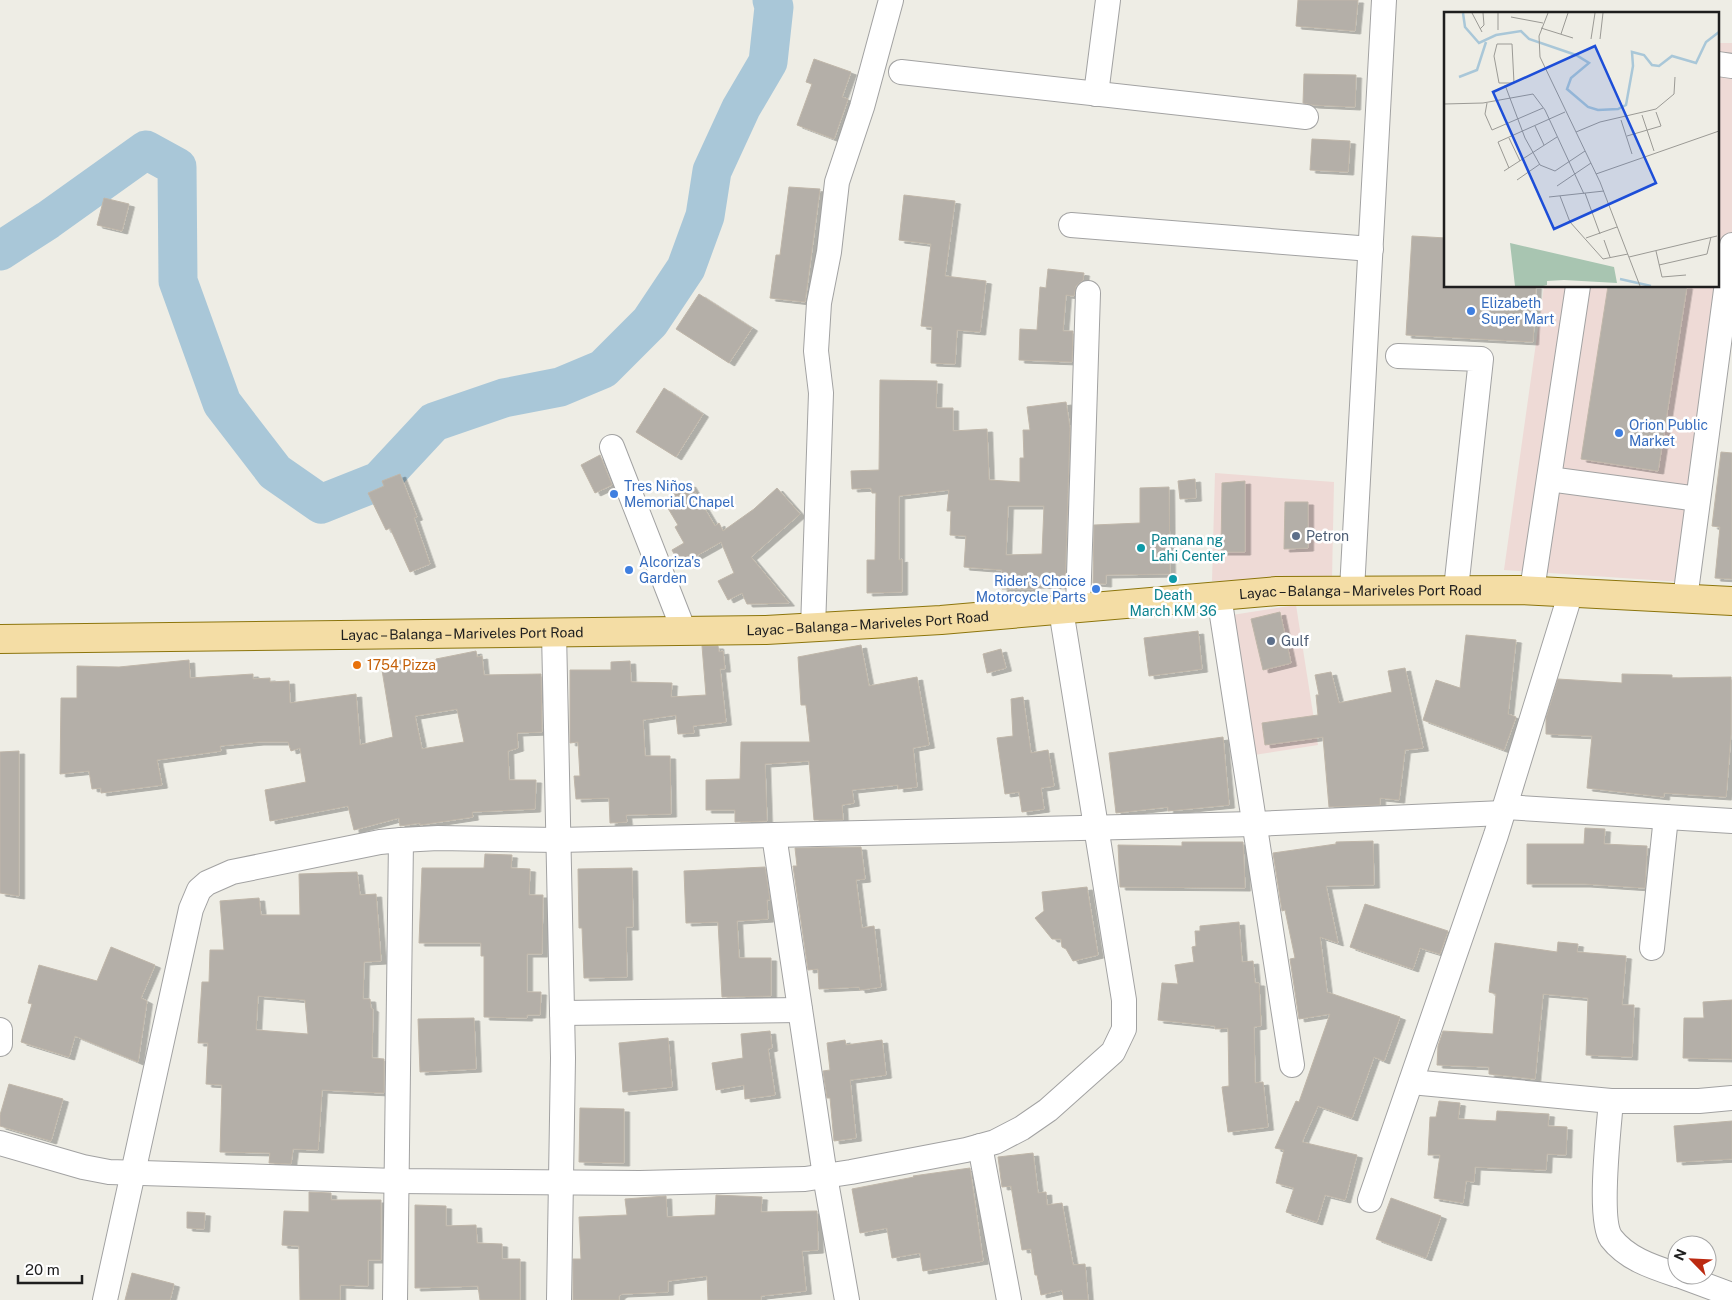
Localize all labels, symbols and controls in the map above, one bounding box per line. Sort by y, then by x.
inset map [1444,12,1720,288]
place label: Elizabeth Super Mart [1481,295,1555,327]
marker: Elizabeth Super Mart [1465,305,1477,317]
place label: Orion Public Market [1629,417,1708,449]
marker: Orion Public Market [1613,427,1625,439]
place label: Tres Niños Memorial Chapel [624,478,735,510]
marker: Tres Niños Memorial Chapel [608,488,620,500]
place label: Petron [1306,528,1349,544]
marker: Petron [1290,530,1302,542]
place label: Pamana ng Lahi Center [1151,532,1226,564]
marker: Pamana ng Lahi Center [1135,542,1147,554]
place label: Alcoriza's Garden [639,554,701,586]
marker: Alcoriza's Garden [623,564,635,576]
place label: Rider's Choice Motorcycle Parts [976,573,1086,605]
marker: Death March KM 36 [1167,573,1179,585]
street label: Layac – Balanga – Mariveles Port Road [1238,582,1482,602]
marker: Rider's Choice Motorcycle Parts [1090,583,1102,595]
place label: Death March KM 36 [1129,587,1217,619]
street label: Layac – Balanga – Mariveles Port Road [746,608,990,638]
street label: Layac – Balanga – Mariveles Port Road [340,624,584,643]
place label: Gulf [1281,633,1309,649]
marker: Gulf [1265,635,1277,647]
place label: 1754 Pizza [367,657,436,673]
marker: 1754 Pizza [351,659,363,671]
north arrow [1667,1235,1717,1285]
text: N [1671,1246,1690,1263]
scale bar [18,1252,81,1284]
text: 20 m [25,1261,60,1278]

